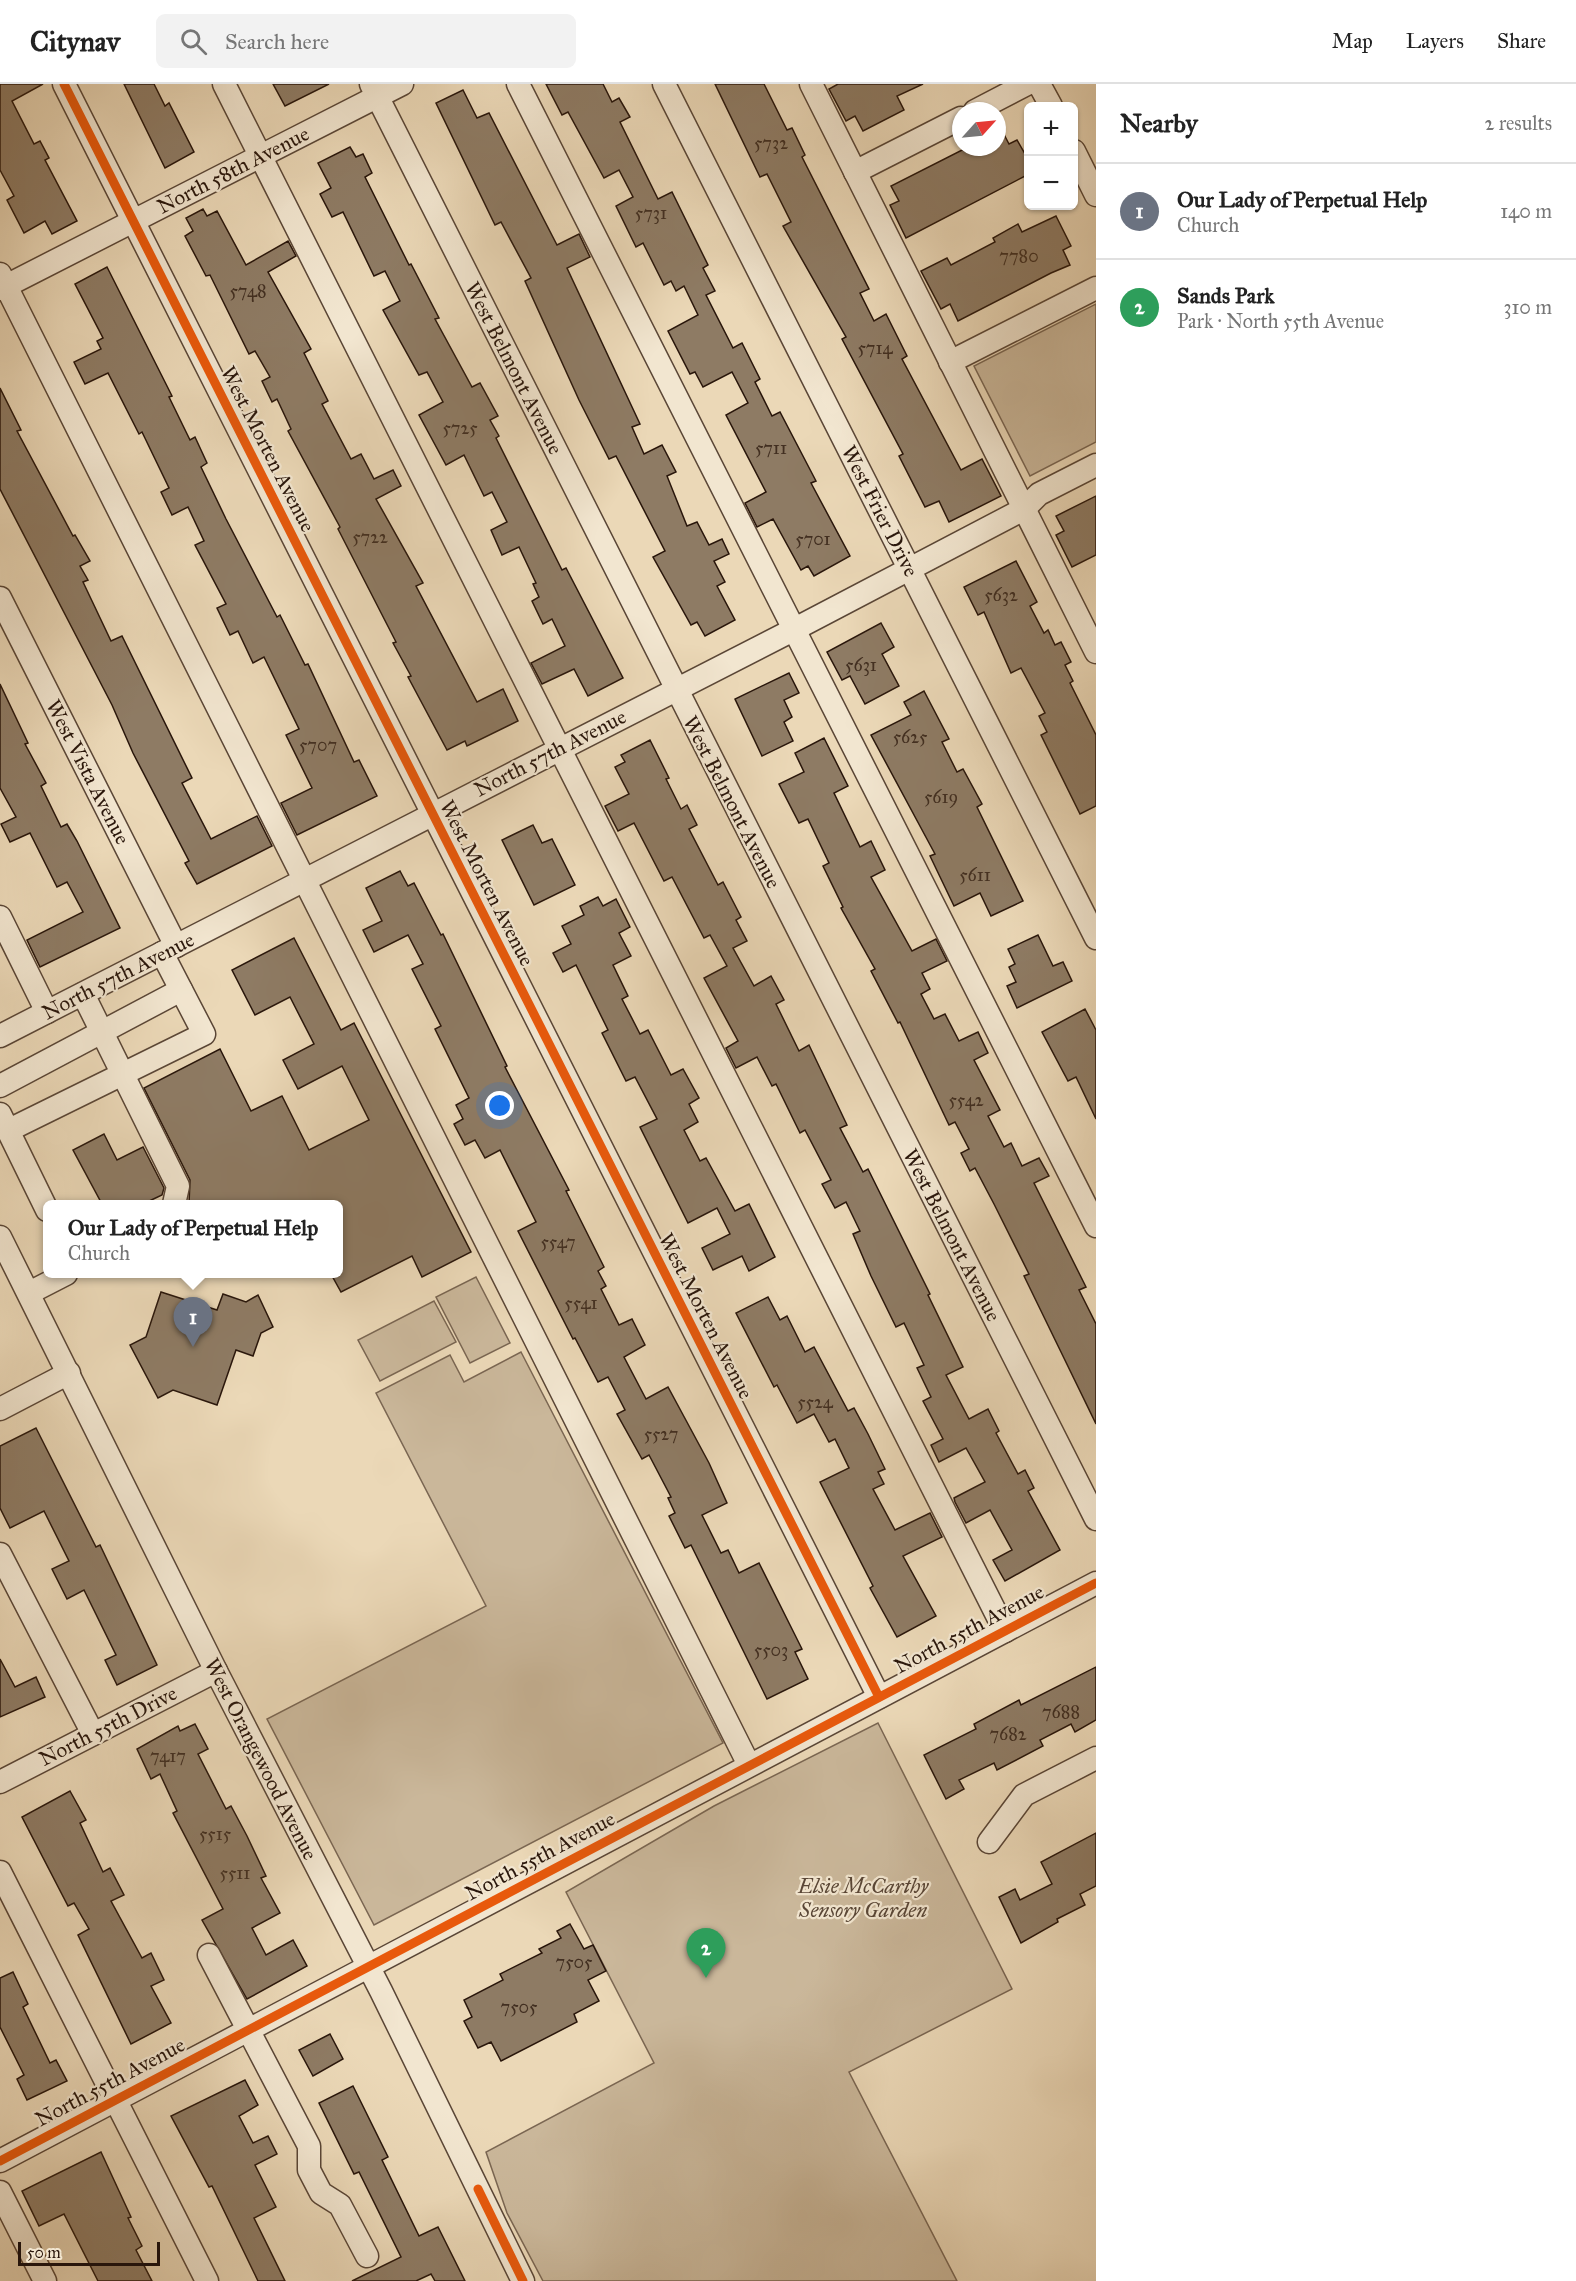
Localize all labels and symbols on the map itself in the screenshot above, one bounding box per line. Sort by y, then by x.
north arrow [952,102,1006,156]
street label: North 58th Avenue [153,120,314,220]
house number: 5732 [754,132,788,154]
house number: 5731 [635,202,667,224]
house number: 7780 [999,245,1039,267]
street label: West Belmont Avenue [459,277,569,459]
house number: 5748 [229,280,267,302]
house number: 5714 [857,337,894,359]
street label: West Morten Avenue [215,362,321,536]
house number: 5725 [442,417,478,439]
house number: 5711 [755,437,787,459]
street label: West Frier Drive [836,441,924,581]
house number: 5722 [352,526,388,548]
house number: 5701 [795,528,831,550]
house number: 5632 [984,584,1018,606]
house number: 5631 [845,654,877,676]
street label: West Vista Avenue [40,695,136,849]
street label: North 57th Avenue [470,703,631,803]
street label: West Belmont Avenue [677,711,787,893]
house number: 5625 [893,726,928,748]
house number: 5707 [299,734,337,756]
house number: 5619 [924,786,958,808]
street label: West Morten Avenue [434,796,540,970]
house number: 5611 [959,864,991,886]
street label: North 57th Avenue [38,926,199,1026]
house number: 5542 [948,1089,984,1111]
your location [485,1091,514,1120]
street label: West Belmont Avenue [897,1144,1007,1326]
street label: West Morten Avenue [653,1229,759,1403]
house number: 5547 [540,1231,576,1253]
house number: 5541 [564,1292,598,1314]
pin: 1 [174,1298,212,1347]
house number: 5524 [797,1391,834,1413]
house number: 5527 [644,1423,678,1445]
street label: North 55th Avenue [890,1578,1049,1679]
house number: 5503 [754,1639,788,1661]
street label: West Orangewood Avenue [199,1654,323,1865]
street label: North 55th Drive [35,1680,182,1772]
house number: 7688 [1042,1701,1080,1723]
house number: 7682 [989,1723,1027,1745]
house number: 7417 [150,1745,186,1767]
street label: North 55th Avenue [461,1805,620,1906]
house number: 5515 [199,1823,232,1845]
house number: 5511 [220,1862,250,1884]
park label: Elsie McCarthy Sensory Garden [797,1873,929,1923]
pin: 2 [686,1928,726,1978]
house number: 7505 [556,1951,593,1973]
house number: 7505 [501,1996,538,2018]
street label: North 55th Avenue [31,2031,190,2132]
scale bar [18,2239,160,2266]

